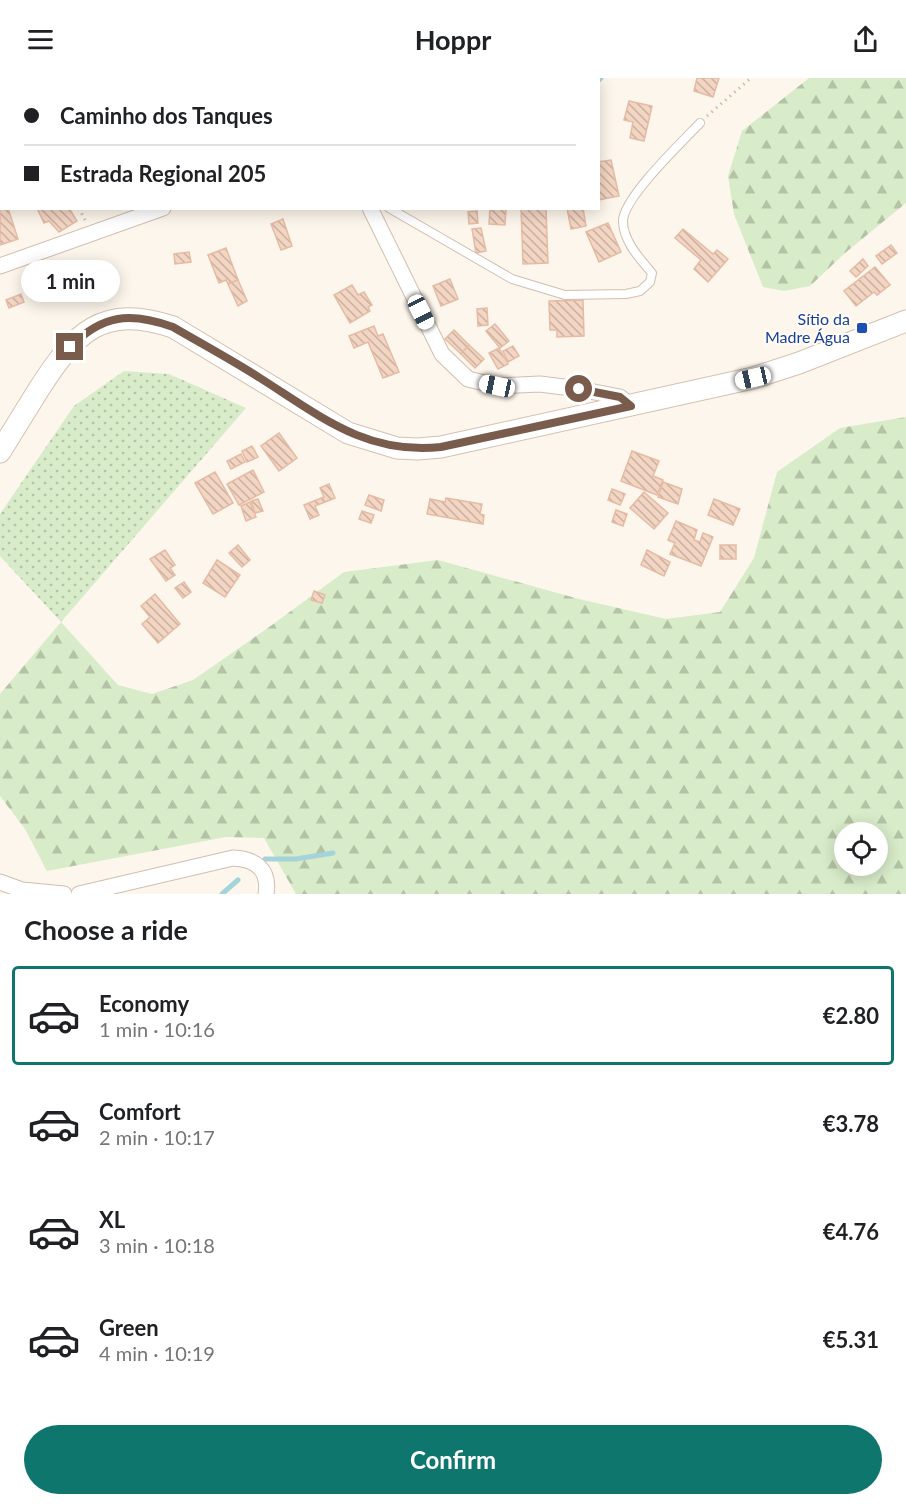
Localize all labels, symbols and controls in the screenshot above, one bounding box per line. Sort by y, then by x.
icon: menu [24,23,57,56]
text: Hoppr [415,23,491,56]
icon: share [849,23,882,56]
text: Caminho dos Tanques [60,102,273,129]
text: Estrada Regional 205 [60,160,266,187]
callout: 1 min [20,260,119,302]
text: 1 min [46,269,95,293]
car [405,292,437,332]
place label: Sítio da Madre Água [765,309,850,346]
marker: Sítio da Madre Água [855,321,869,335]
route end [56,333,83,360]
car [733,365,773,391]
car [478,373,516,399]
route start [565,375,592,402]
map controls [834,822,888,876]
button: locate [834,822,888,876]
text: Choose a ride [24,913,188,946]
icon: car [27,989,81,1043]
text: Economy [99,990,189,1017]
text: €2.80 [823,1002,879,1029]
text: 1 min · 10:16 [99,1017,215,1041]
icon: car [27,1097,81,1151]
text: Comfort [99,1098,181,1125]
text: €3.78 [823,1110,879,1137]
text: 2 min · 10:17 [99,1125,215,1149]
icon: car [27,1205,81,1259]
text: XL [99,1206,125,1233]
text: €4.76 [823,1218,879,1245]
text: 3 min · 10:18 [99,1233,215,1257]
icon: car [27,1313,81,1367]
text: Green [99,1314,159,1341]
text: €5.31 [823,1326,879,1353]
text: 4 min · 10:19 [99,1341,215,1365]
button: Confirm [24,1425,882,1494]

